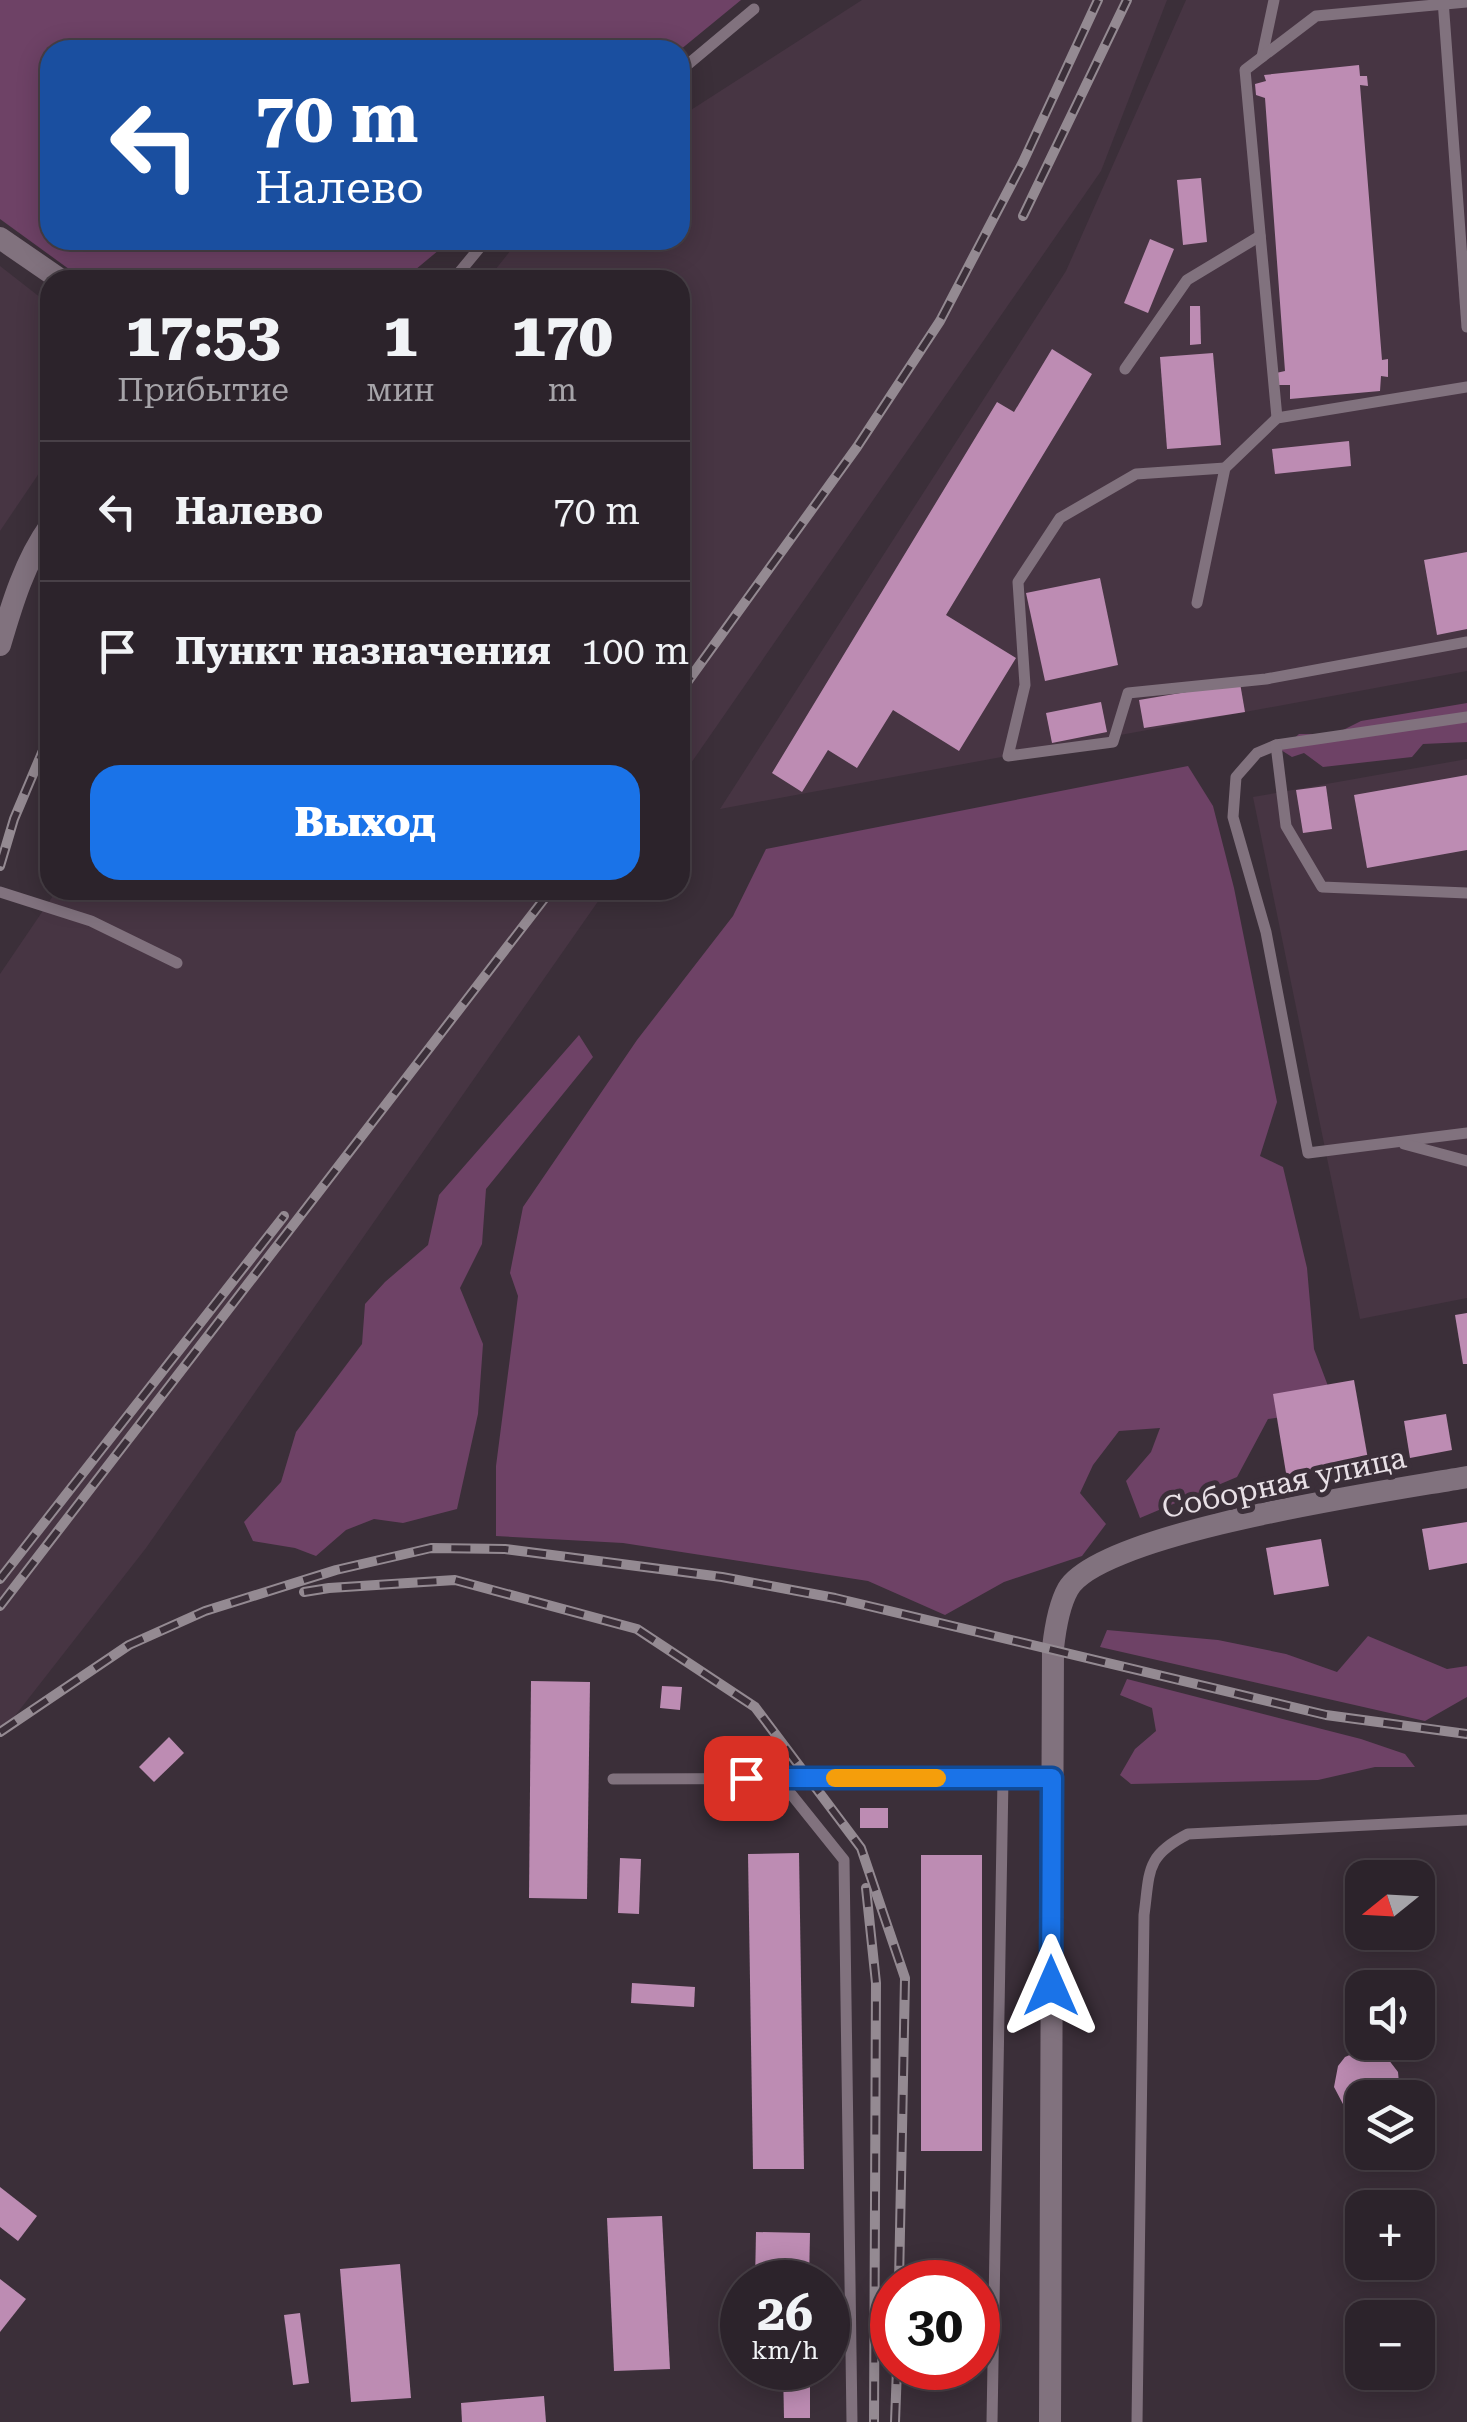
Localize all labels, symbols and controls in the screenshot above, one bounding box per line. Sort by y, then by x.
text: 70 m [255,77,419,159]
icon: left [90,80,220,210]
text: Налево [255,161,424,214]
text: 17:53 [126,300,280,371]
text: 1 [384,300,417,371]
text: 170 [512,300,613,371]
text: Прибытие [117,371,289,409]
text: мин [366,371,434,409]
text: m [548,371,577,409]
icon: left [90,484,145,539]
text: Налево [175,489,323,533]
text: 70 m [553,489,640,533]
icon: arrive [90,624,145,679]
text: Пункт назначения [175,629,551,673]
text: 100 m [581,629,689,673]
button: Выход [90,765,640,880]
street label: Соборная улица [1159,1440,1409,1525]
pin [704,1736,789,1821]
icon: arrive [719,1751,774,1806]
north arrow [1345,1860,1435,1950]
map controls [1345,1860,1435,2390]
position arrow [999,1934,1103,2038]
button: sound [1345,1970,1435,2060]
button: layers [1345,2080,1435,2170]
button: + [1345,2190,1435,2280]
speed limit sign: 30 [870,2260,1000,2390]
text: 26 [757,2284,813,2342]
button: − [1345,2300,1435,2390]
text: km/h [752,2336,818,2365]

